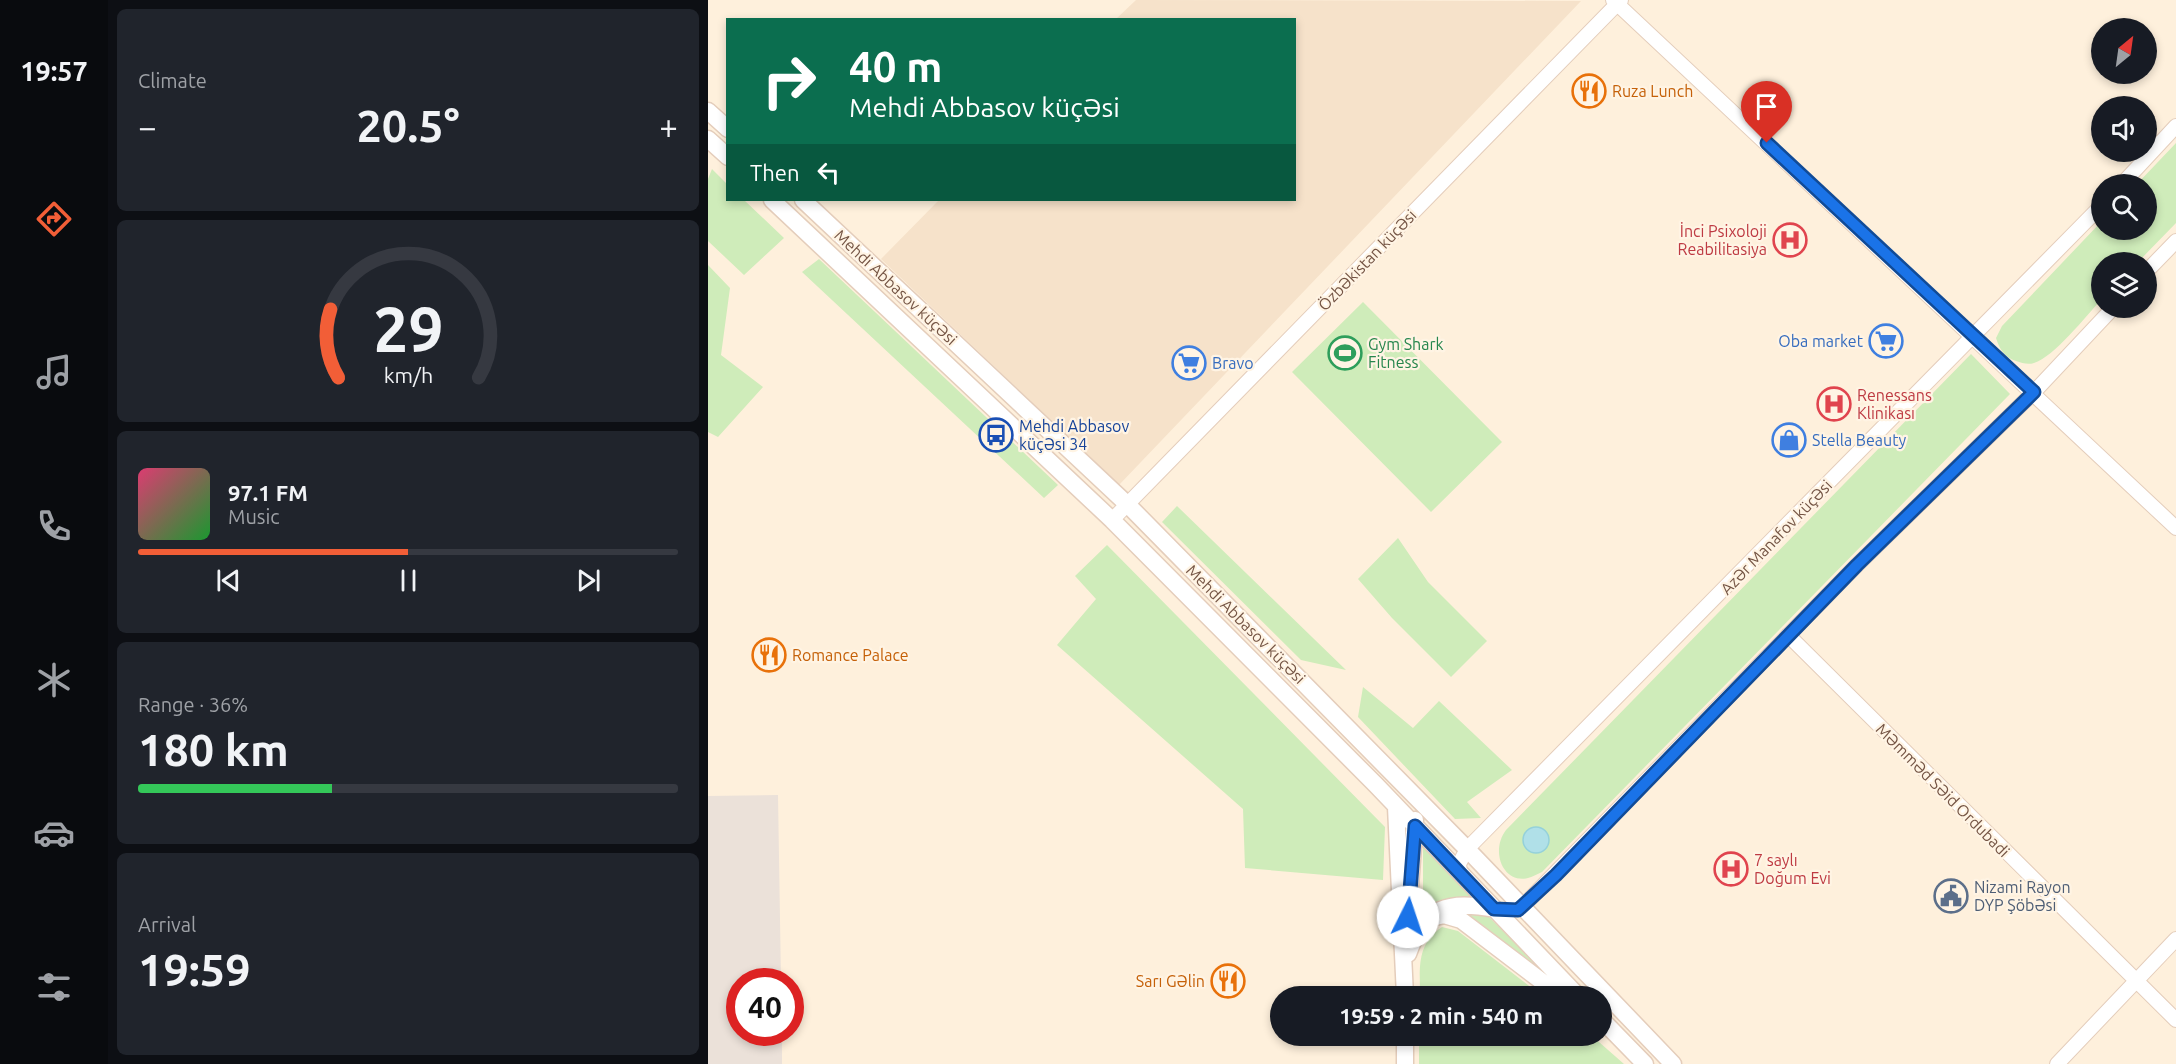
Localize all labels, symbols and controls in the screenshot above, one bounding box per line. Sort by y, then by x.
north arrow [2091,18,2157,84]
map controls [2091,18,2157,318]
icon: right [750,42,828,120]
text: 40 m [849,43,943,90]
text: 19:57 [20,56,88,86]
text: Climate [138,69,207,92]
restaurant icon: Ruza Lunch [1571,73,1607,109]
pin [1741,81,1792,143]
place label: Ruza Lunch [1612,82,1693,100]
icon: arrive [1750,90,1783,123]
text: Mehdi Abbasov küçəsi [849,92,1120,122]
button: sound [2091,96,2157,162]
text: 20.5° [356,100,460,151]
text: − [138,108,157,145]
text: + [659,108,678,145]
icon: left [812,156,845,189]
text: Then [750,160,800,185]
button: search [2091,174,2157,240]
icon: directions [33,198,75,240]
street label: Özbəkistan küçəsi [1314,206,1420,314]
place label: İnci Psixoloji Reabilitasiya [1677,222,1767,258]
hospital icon: İnci Psixoloji Reabilitasiya [1772,222,1808,258]
street label: Mehdi Abbasov küçəsi [831,226,961,348]
button: layers [2091,252,2157,318]
text: 29 [373,294,443,364]
supermarket icon: Oba market [1868,323,1904,359]
place label: Oba market [1778,332,1864,350]
sports icon: Gym Shark Fitness [1327,335,1363,371]
place label: Gym Shark Fitness [1368,335,1444,371]
supermarket icon: Bravo [1171,345,1207,381]
icon: music [33,351,75,393]
place label: Bravo [1212,354,1254,372]
text: km/h [383,363,433,387]
hospital icon: Renessans Klinikası [1816,386,1852,422]
place label: Renessans Klinikası [1857,386,1932,422]
bus stop icon: Mehdi Abbasov küçəsi 34 [978,417,1014,453]
place label: Mehdi Abbasov küçəsi 34 [1019,417,1129,453]
shop icon: Stella Beauty [1771,422,1807,458]
place label: Stella Beauty [1812,431,1906,449]
street label: Azər Manafov küçəsi [1717,476,1835,598]
text: 97.1 FM [228,480,308,505]
icon: phone [33,505,75,547]
text: Music [228,505,280,528]
street label: Mehdi Abbasov küçəsi [1183,561,1309,687]
icon: previous [212,564,245,597]
icon: pause [392,564,425,597]
icon: next [572,564,605,597]
restaurant icon: Romance Palace [751,637,787,673]
place label: Romance Palace [792,646,909,664]
icon: climate [33,659,75,701]
text: Range · 36% [138,693,248,716]
street label: Məmməd Səid Ordubadi [1873,720,2013,860]
text: 180 km [138,724,289,775]
icon: car [33,812,75,854]
hospital icon: 7 saylı Doğum Evi [1713,851,1749,887]
place label: 7 saylı Doğum Evi [1754,851,1831,887]
public building icon: Nizami Rayon DYP Şöbəsi [1933,878,1969,914]
place label: Nizami Rayon DYP Şöbəsi [1974,878,2071,914]
position arrow [1376,885,1440,949]
text: Arrival [138,913,196,936]
text: 19:59 [138,944,251,995]
restaurant icon: Sarı Gəlin [1210,963,1246,999]
icon: filters [33,966,75,1008]
speed limit sign: 40 [726,968,804,1046]
place label: Sarı Gəlin [1136,972,1205,990]
text: 19:59 · 2 min · 540 m [1339,1003,1543,1028]

